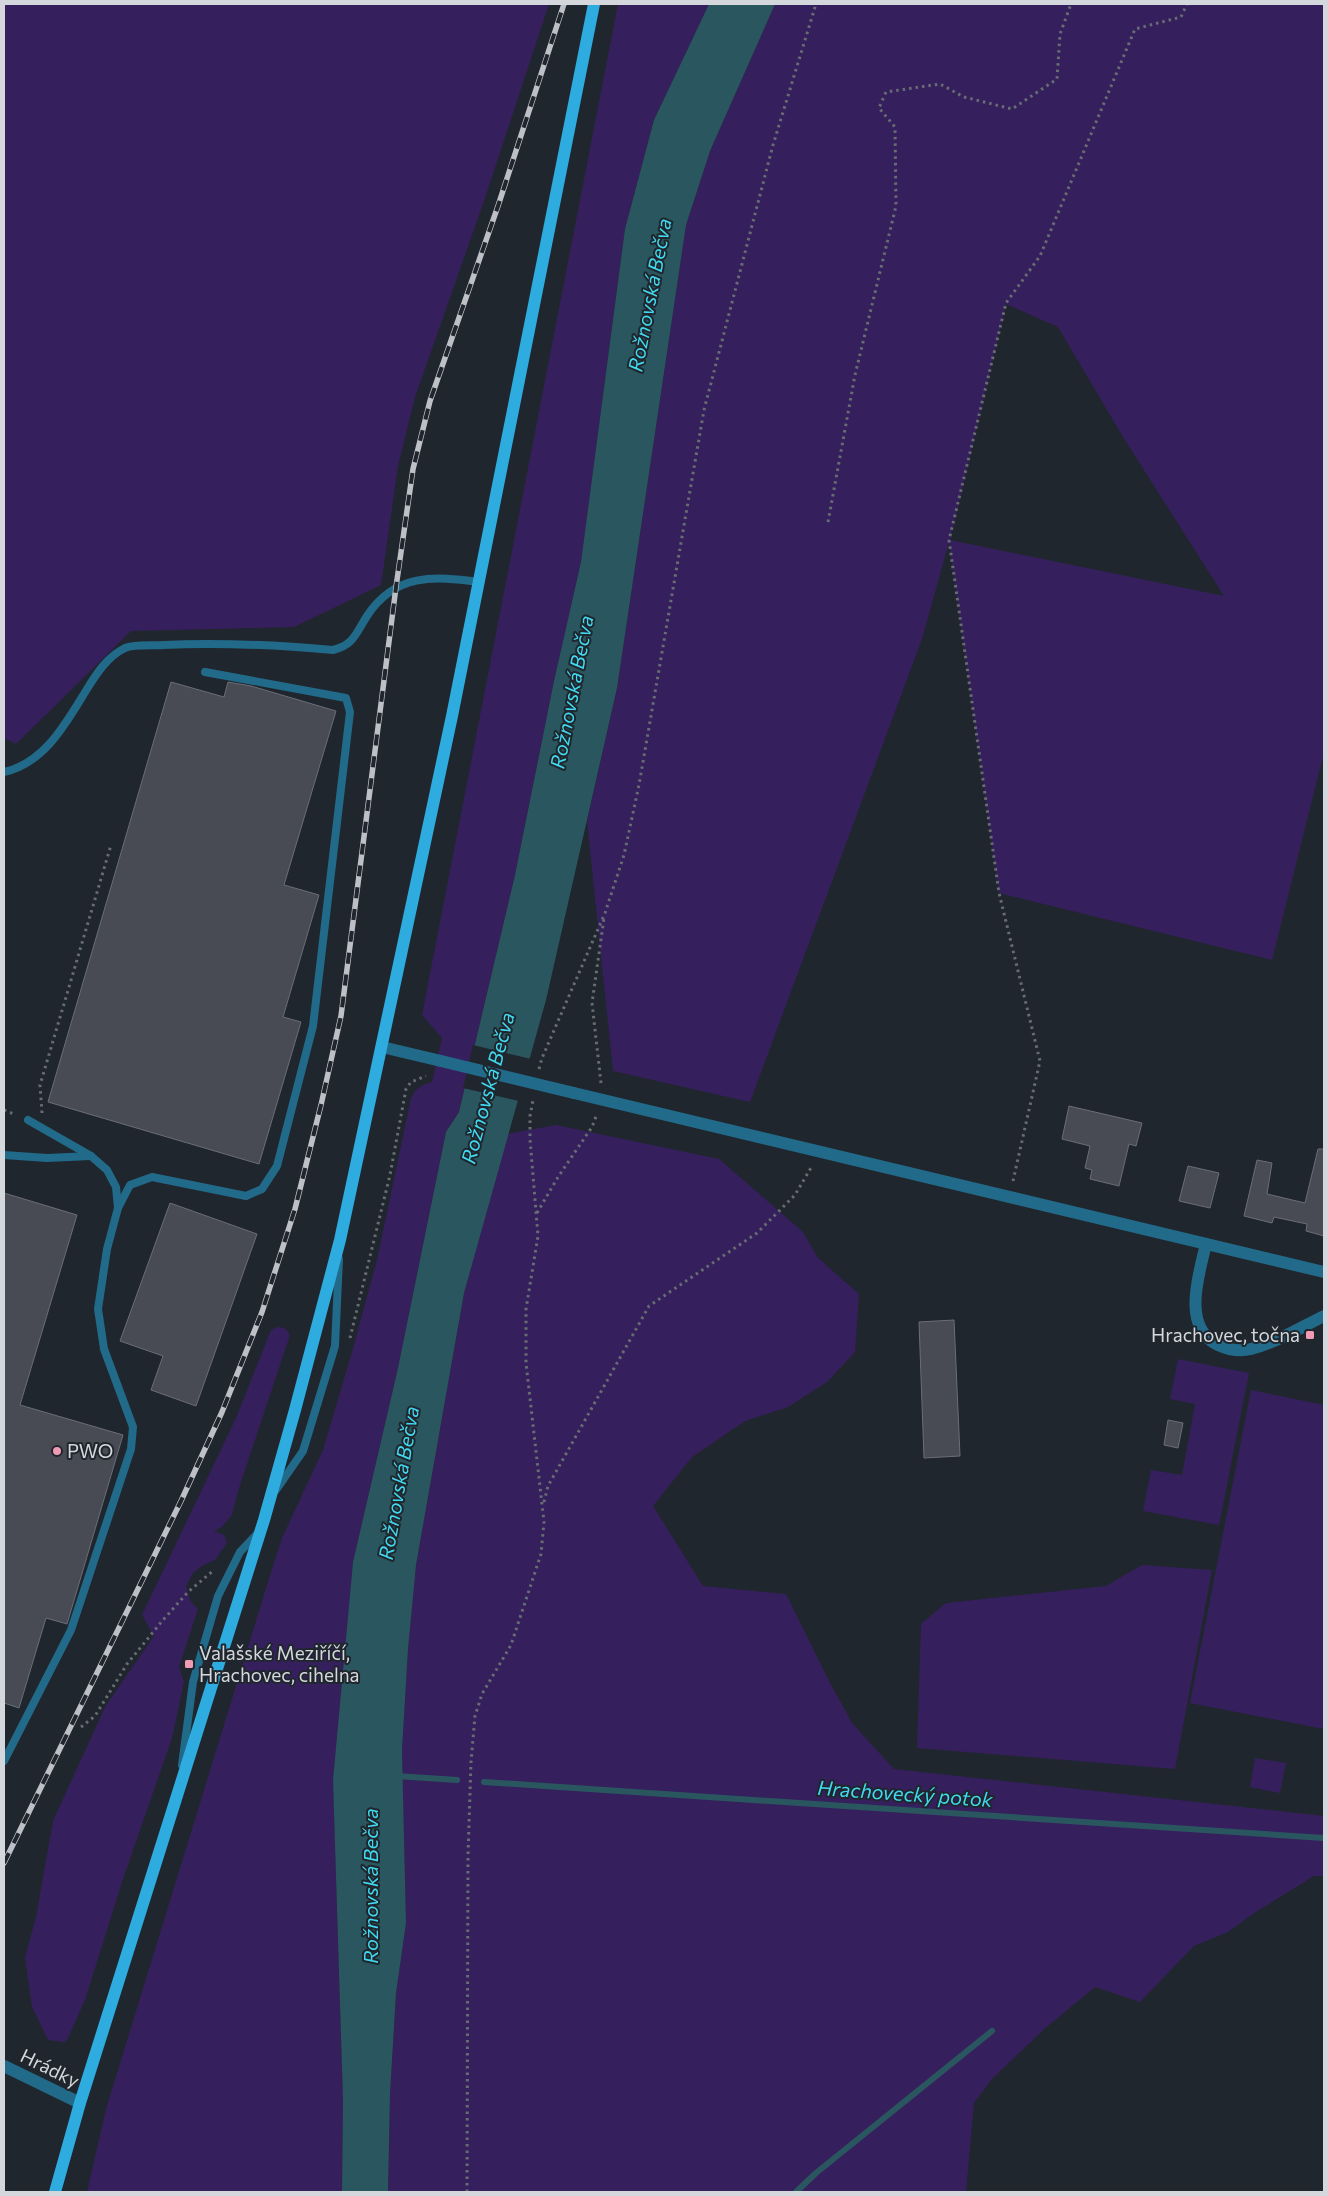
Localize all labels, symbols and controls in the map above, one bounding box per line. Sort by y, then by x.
water label: Rožnovská Bečva [622,216,676,373]
water label: Rožnovská Bečva [544,613,598,770]
water label: Rožnovská Bečva [455,1010,519,1166]
place label: Hrachovec, točna [1151,1323,1300,1346]
marker: Hrachovec, točna [1304,1329,1316,1341]
water label: Rožnovská Bečva [373,1404,423,1561]
place label: PWO [67,1439,113,1462]
marker: PWO [51,1445,63,1457]
place label: Valašské Meziříčí, Hrachovec, cihelna [199,1641,360,1686]
marker: Valašské Meziříčí, Hrachovec, cihelna [183,1658,195,1670]
water label: Hrachovecký potok [817,1775,995,1811]
water label: Rožnovská Bečva [358,1808,382,1964]
street label: Hrádky [17,2043,84,2092]

